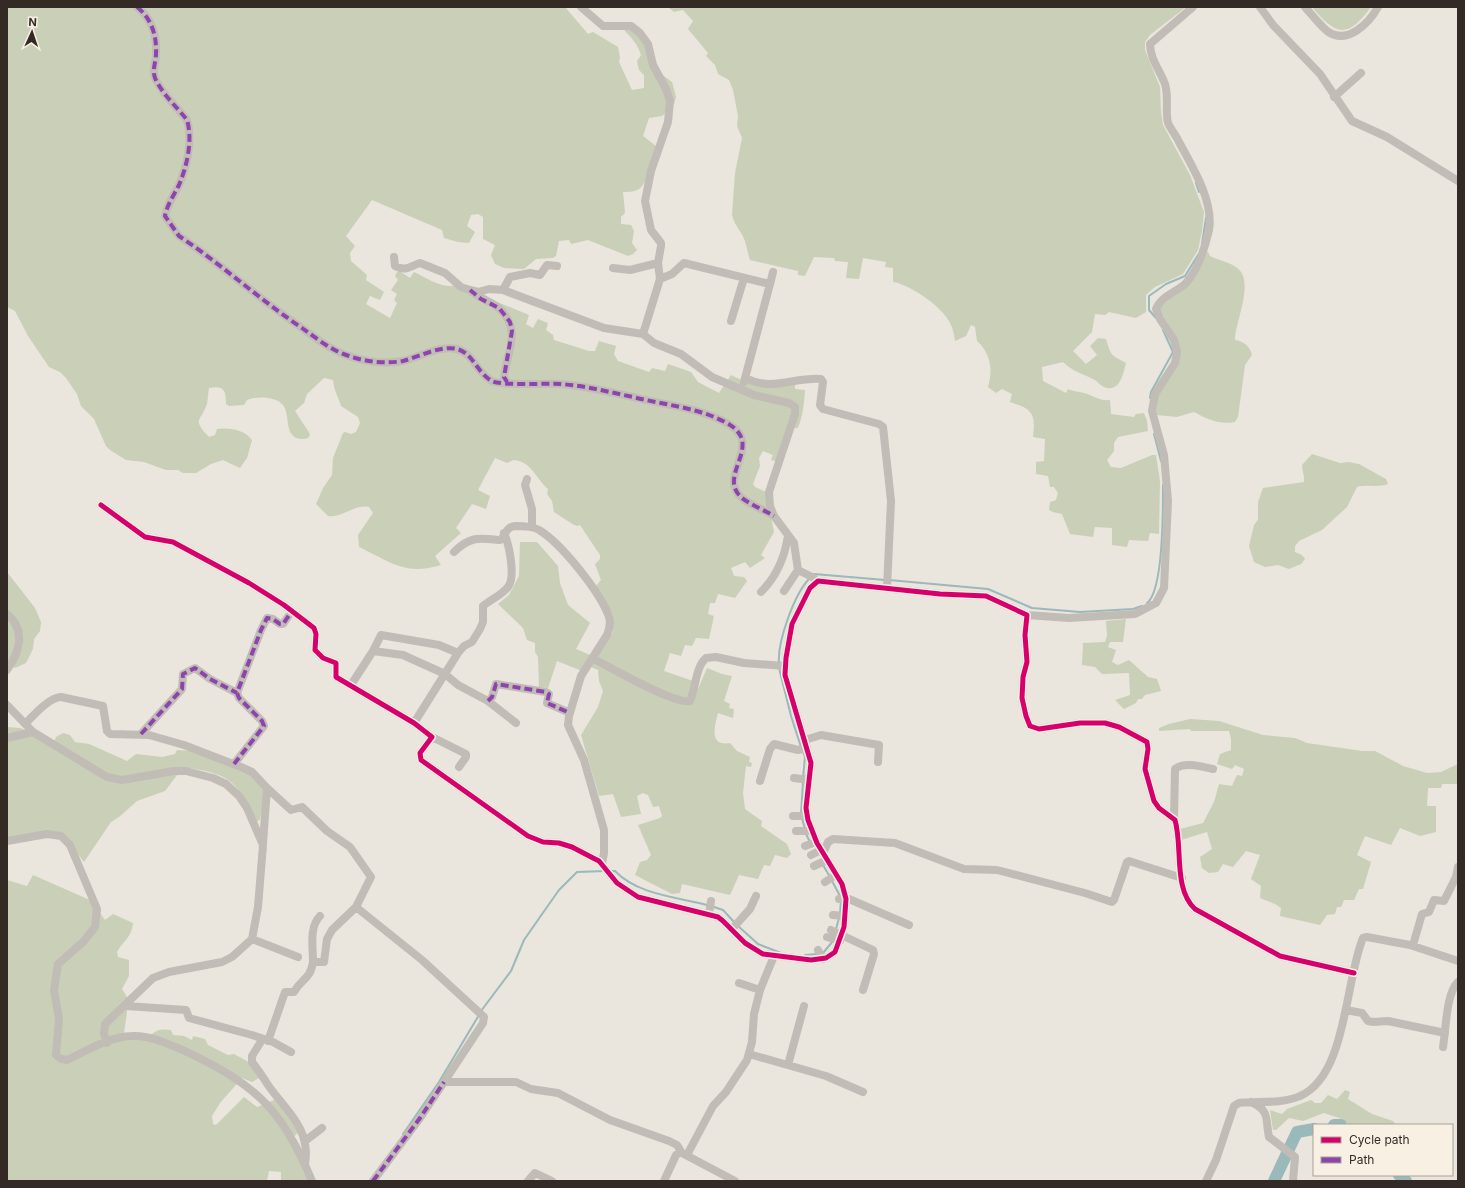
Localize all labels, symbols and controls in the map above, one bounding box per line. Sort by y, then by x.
north arrow [12,12,52,52]
text: N [28,15,37,29]
legend [1313,1124,1453,1176]
text: Cycle path [1349,1132,1410,1147]
text: Path [1349,1152,1374,1167]

